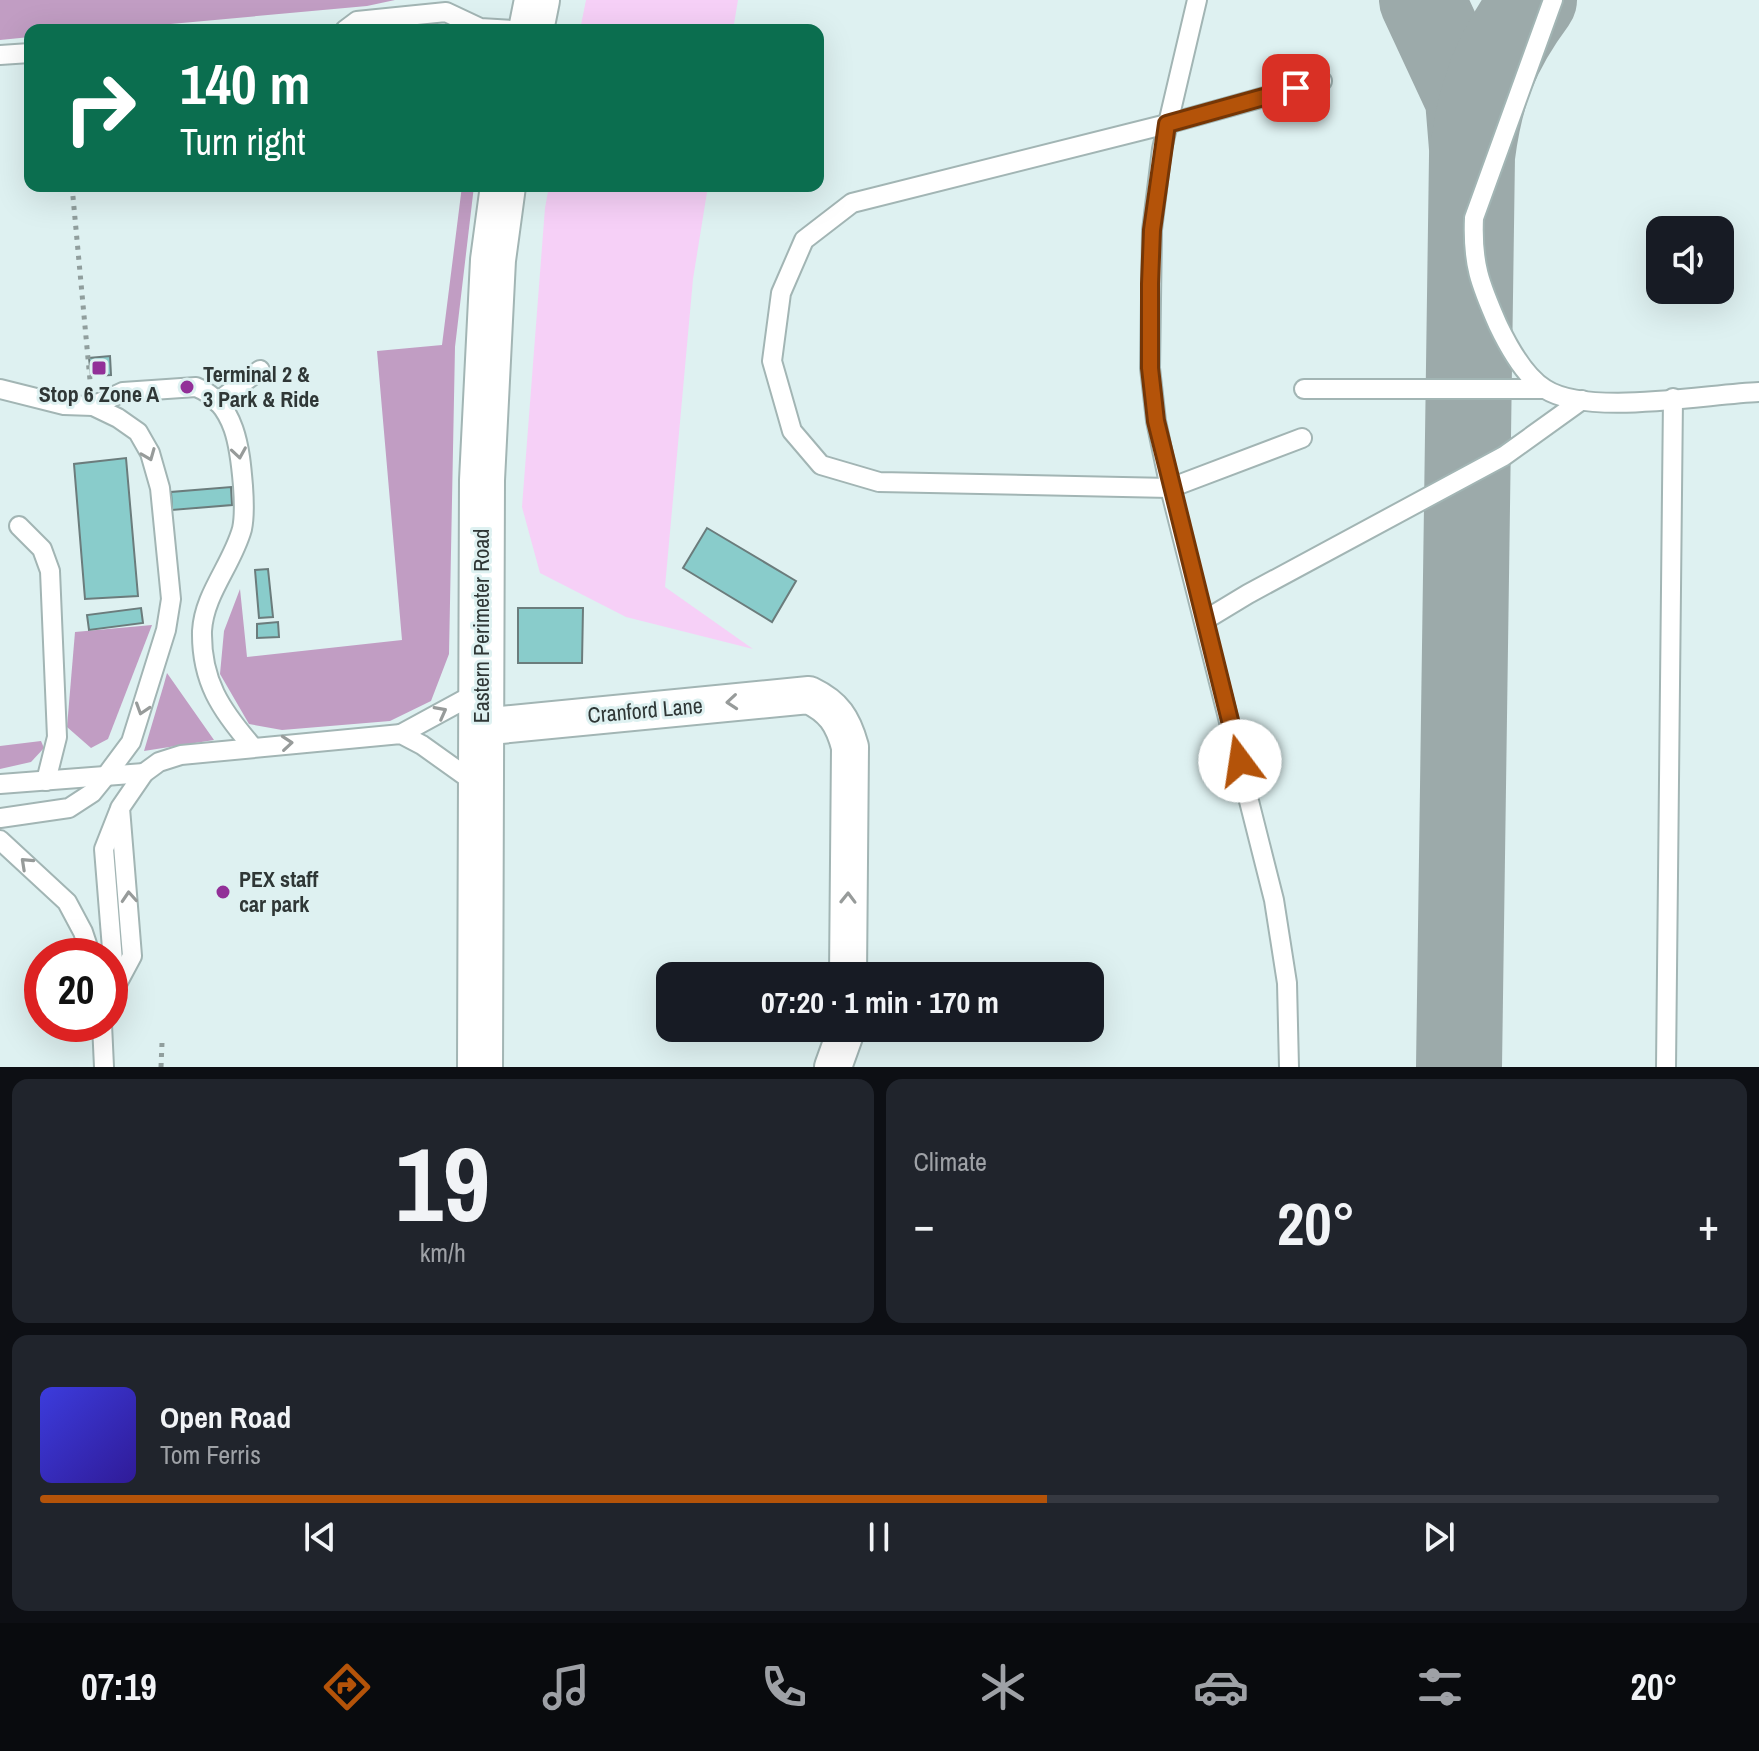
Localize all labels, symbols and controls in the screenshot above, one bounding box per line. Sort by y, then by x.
text: 140 m [180,46,310,121]
pin [1262,54,1330,122]
icon: right [48,56,152,160]
icon: arrive [1274,66,1318,110]
text: Turn right [180,118,305,166]
map controls [1646,216,1734,304]
button: sound [1646,216,1734,304]
marker: Stop 6 Zone A [90,359,108,377]
place label: Terminal 2 & 3 Park & Ride [203,359,319,414]
marker: Terminal 2 & 3 Park & Ride [178,378,196,396]
place label: Stop 6 Zone A [39,379,159,409]
one-way arrow [230,446,247,460]
one-way arrow [140,447,156,462]
street label: Eastern Perimeter Road [466,529,496,723]
street label: Cranford Lane [586,690,704,730]
one-way arrow [725,694,738,711]
one-way arrow [135,701,151,715]
one-way arrow [432,706,447,721]
position arrow [1198,719,1282,803]
one-way arrow [280,735,293,752]
one-way arrow [21,858,35,873]
place label: PEX staff car park [239,864,319,919]
marker: PEX staff car park [214,883,232,901]
one-way arrow [121,890,138,903]
one-way arrow [839,891,857,904]
speed limit sign: 20 [24,938,128,1042]
text: 07:20 · 1 min · 170 m [761,982,999,1022]
text: 19 [395,1113,490,1253]
text: Climate [914,1144,987,1179]
text: 20° [1277,1183,1356,1264]
text: − [914,1194,935,1254]
text: + [1698,1194,1719,1254]
text: km/h [420,1235,466,1270]
text: Open Road [160,1397,291,1437]
text: Tom Ferris [160,1437,261,1472]
icon: previous [298,1515,342,1559]
icon: pause [857,1515,901,1559]
icon: next [1417,1515,1461,1559]
icon: directions [319,1659,375,1715]
icon: music [538,1659,594,1715]
icon: phone [756,1659,812,1715]
icon: climate [975,1659,1031,1715]
icon: car [1193,1659,1249,1715]
icon: filters [1412,1659,1468,1715]
text: 07:19 [81,1663,157,1711]
text: 20° [1630,1663,1678,1711]

